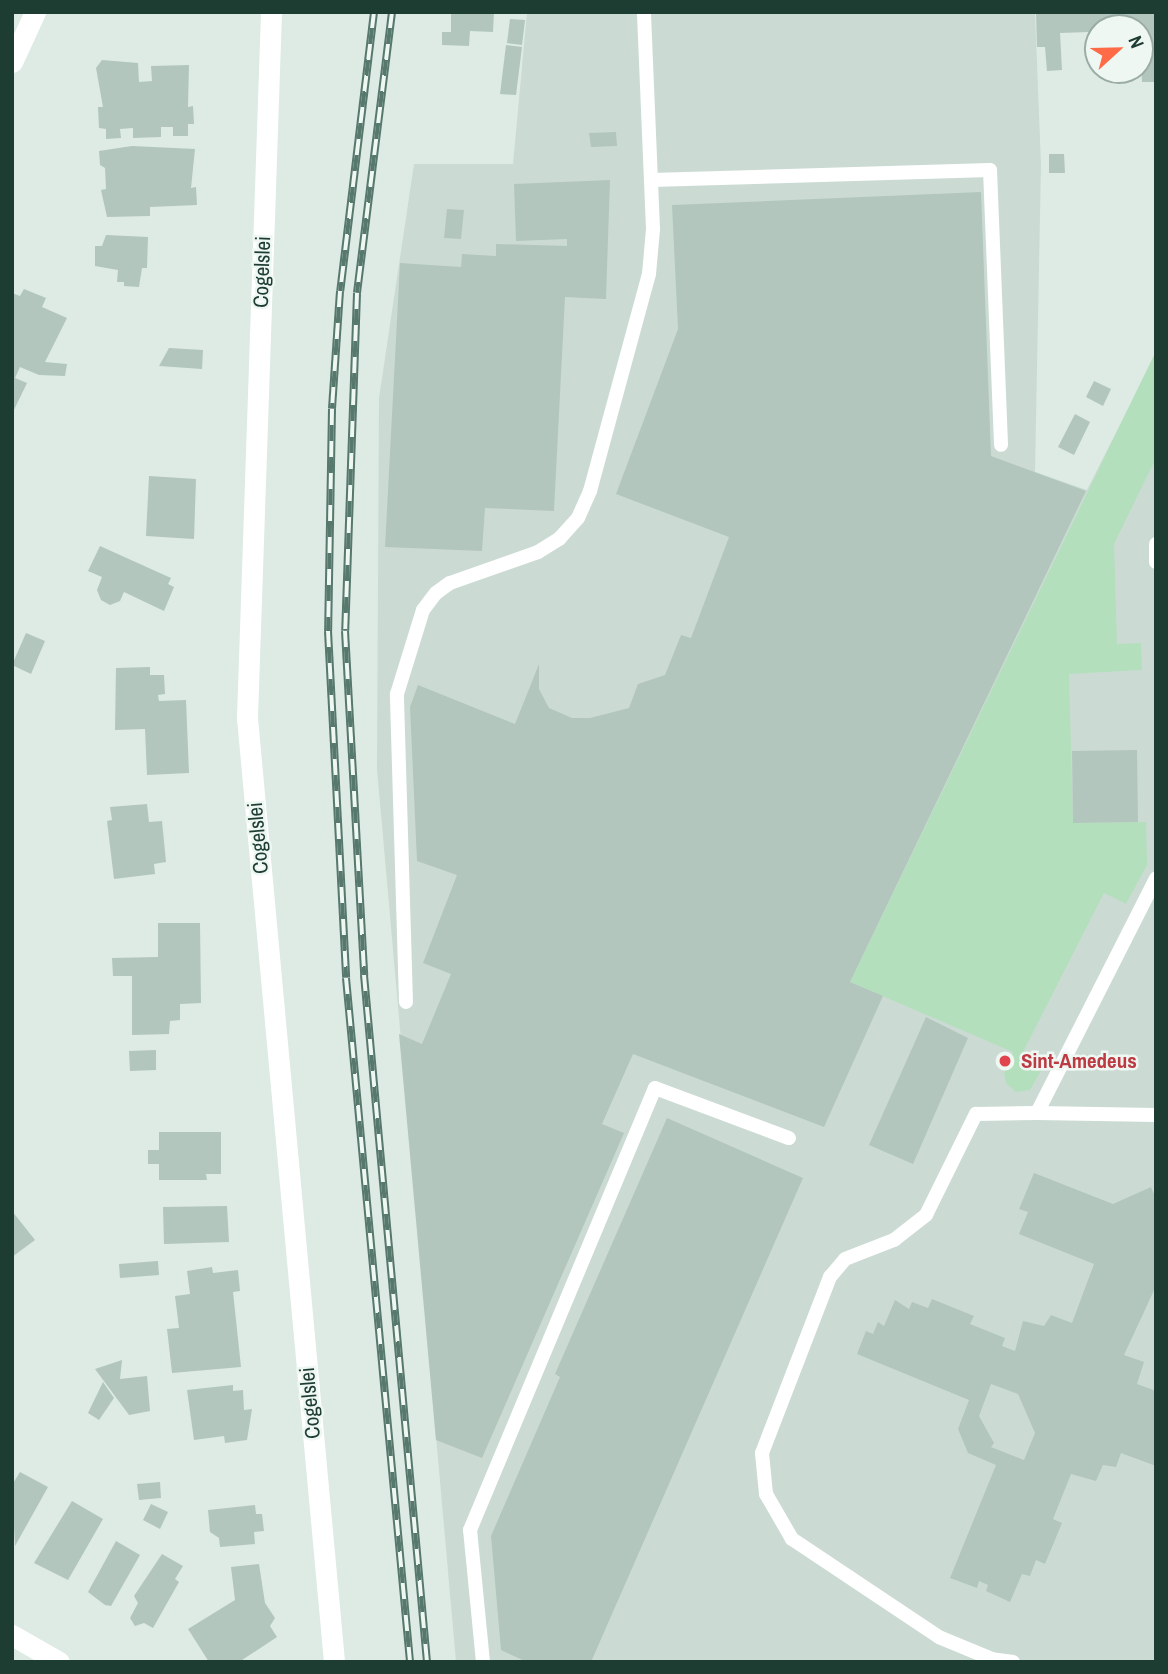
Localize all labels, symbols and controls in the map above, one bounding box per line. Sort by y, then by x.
north arrow [1084,14,1154,84]
text: N [1122,32,1151,52]
street label: Cogelslei [248,236,276,308]
street label: Cogelslei [242,801,274,875]
place label: Sint-Amedeus [1021,1048,1137,1074]
marker: Sint-Amedeus [995,1051,1015,1071]
street label: Cogelslei [294,1366,326,1440]

